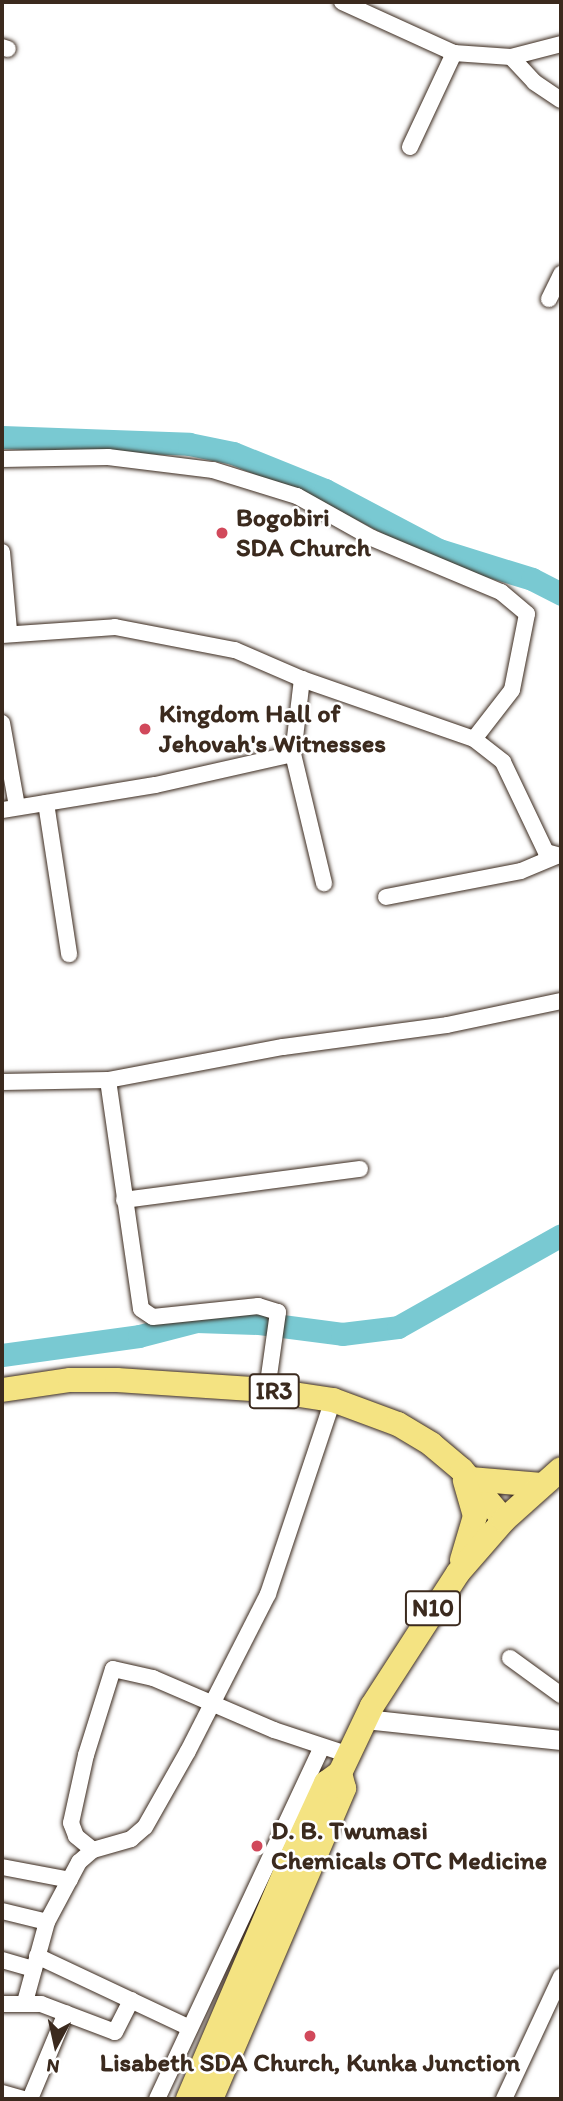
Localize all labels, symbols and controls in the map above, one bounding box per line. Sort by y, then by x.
place label: Bogobiri SDA Church [236,502,371,564]
marker: Bogobiri SDA Church [214,525,230,541]
place label: Kingdom Hall of Jehovah's Witnesses [159,698,385,760]
marker: Kingdom Hall of Jehovah's Witnesses [137,721,153,737]
road number: IR3 [248,1371,300,1412]
road number: N10 [403,1588,463,1628]
place label: D. B. Twumasi Chemicals OTC Medicine [271,1815,547,1876]
marker: D. B. Twumasi Chemicals OTC Medicine [249,1838,265,1854]
north arrow [21,2010,91,2080]
marker: Lisabeth SDA Church, Kunka Junction [302,2028,318,2044]
place label: Lisabeth SDA Church, Kunka Junction [99,2047,521,2079]
text: N [45,2054,61,2079]

